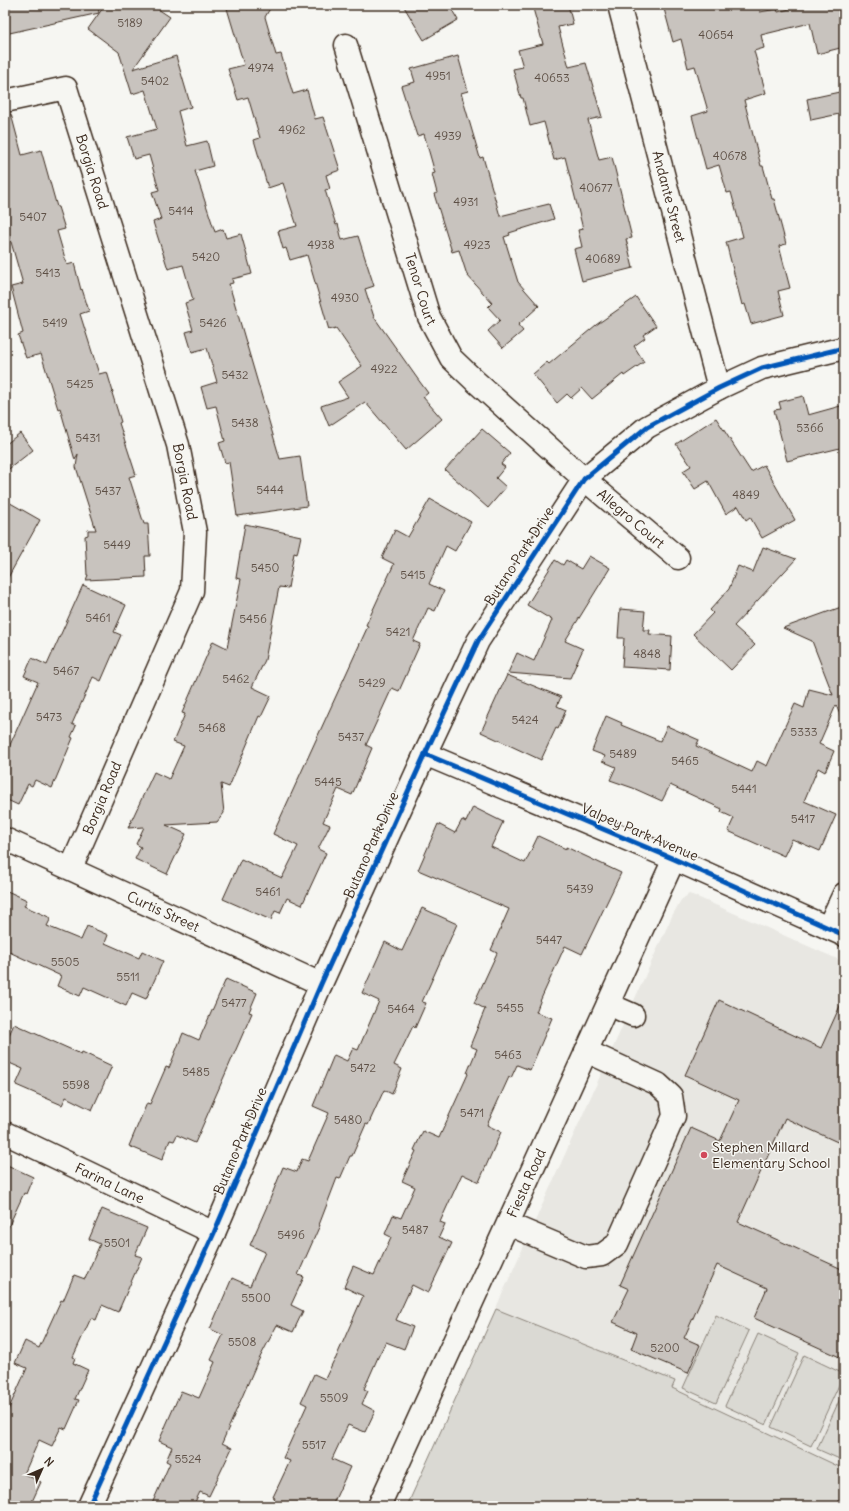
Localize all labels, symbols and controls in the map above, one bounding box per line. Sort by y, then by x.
house number: 5189 [117,15,143,30]
house number: 40654 [698,27,734,42]
house number: 4974 [248,60,274,75]
house number: 4951 [425,68,451,83]
house number: 40653 [534,70,570,85]
house number: 5402 [141,73,170,88]
house number: 4962 [278,122,306,137]
house number: 4939 [434,128,462,143]
street label: Borgia Road [72,132,112,211]
house number: 40678 [713,148,747,163]
street label: Andante Street [648,149,690,245]
house number: 40677 [579,180,613,195]
house number: 4931 [453,194,479,209]
house number: 5414 [168,203,194,218]
house number: 5407 [19,209,47,224]
house number: 4938 [307,237,335,252]
house number: 4923 [463,237,491,252]
house number: 5420 [192,249,220,264]
street label: Tenor Court [401,251,441,328]
house number: 40689 [585,251,621,266]
house number: 5413 [35,265,61,280]
house number: 4930 [331,290,359,305]
house number: 5419 [42,315,68,330]
house number: 5426 [199,315,227,330]
house number: 4922 [371,361,398,376]
house number: 5432 [221,367,249,382]
house number: 5425 [66,376,94,391]
house number: 5438 [231,415,259,430]
house number: 5366 [796,420,824,435]
house number: 5431 [75,430,101,445]
street label: Borgia Road [169,442,201,522]
house number: 5444 [256,482,284,497]
house number: 5437 [95,483,121,498]
street label: Allegro Court [593,485,669,552]
house number: 4849 [732,487,760,502]
street label: Butano Park Drive [480,503,558,609]
house number: 5449 [103,537,131,552]
house number: 5450 [251,560,279,575]
house number: 5415 [400,567,426,582]
house number: 5461 [85,610,111,625]
house number: 5456 [239,611,267,626]
house number: 5421 [385,624,411,639]
house number: 4848 [633,646,661,661]
house number: 5467 [53,663,79,678]
house number: 5462 [222,671,250,686]
house number: 5429 [358,675,386,690]
house number: 5473 [36,709,62,724]
house number: 5424 [511,712,539,727]
house number: 5468 [198,720,226,735]
house number: 5333 [790,724,818,739]
house number: 5437 [338,729,364,744]
house number: 5489 [609,746,637,761]
house number: 5465 [671,753,699,768]
street label: Borgia Road [79,759,125,837]
house number: 5445 [314,774,342,789]
house number: 5441 [731,781,757,796]
street label: Butano Park Drive [339,789,403,901]
street label: Valpey Park Avenue [579,799,701,865]
house number: 5417 [791,811,815,826]
house number: 5439 [566,881,594,896]
house number: 5461 [255,884,281,899]
street label: Curtis Street [124,887,203,936]
house number: 5447 [536,932,562,947]
house number: 5505 [51,954,79,969]
house number: 5511 [116,969,140,984]
house number: 5477 [221,995,247,1010]
house number: 5455 [496,1000,524,1015]
house number: 5464 [387,1001,415,1016]
house number: 5463 [494,1047,522,1062]
house number: 5472 [350,1060,377,1075]
house number: 5485 [182,1064,210,1079]
house number: 5598 [62,1077,90,1092]
street label: Butano Park Drive [209,1085,271,1197]
house number: 5471 [460,1105,484,1120]
house number: 5480 [334,1112,362,1127]
place label: Stephen Millard Elementary School [712,1138,830,1172]
street label: Fiesta Road [503,1146,550,1220]
marker: Stephen Millard Elementary School [699,1150,709,1160]
street label: Farina Lane [72,1159,147,1207]
house number: 5487 [402,1222,428,1237]
house number: 5496 [277,1227,305,1242]
house number: 5501 [104,1235,130,1250]
house number: 5500 [241,1290,271,1305]
house number: 5508 [228,1334,256,1349]
house number: 5200 [650,1340,680,1355]
house number: 5509 [320,1390,348,1405]
house number: 5517 [302,1437,326,1452]
north arrow [22,1449,62,1489]
house number: 5524 [174,1451,202,1466]
text: N [41,1454,57,1470]

